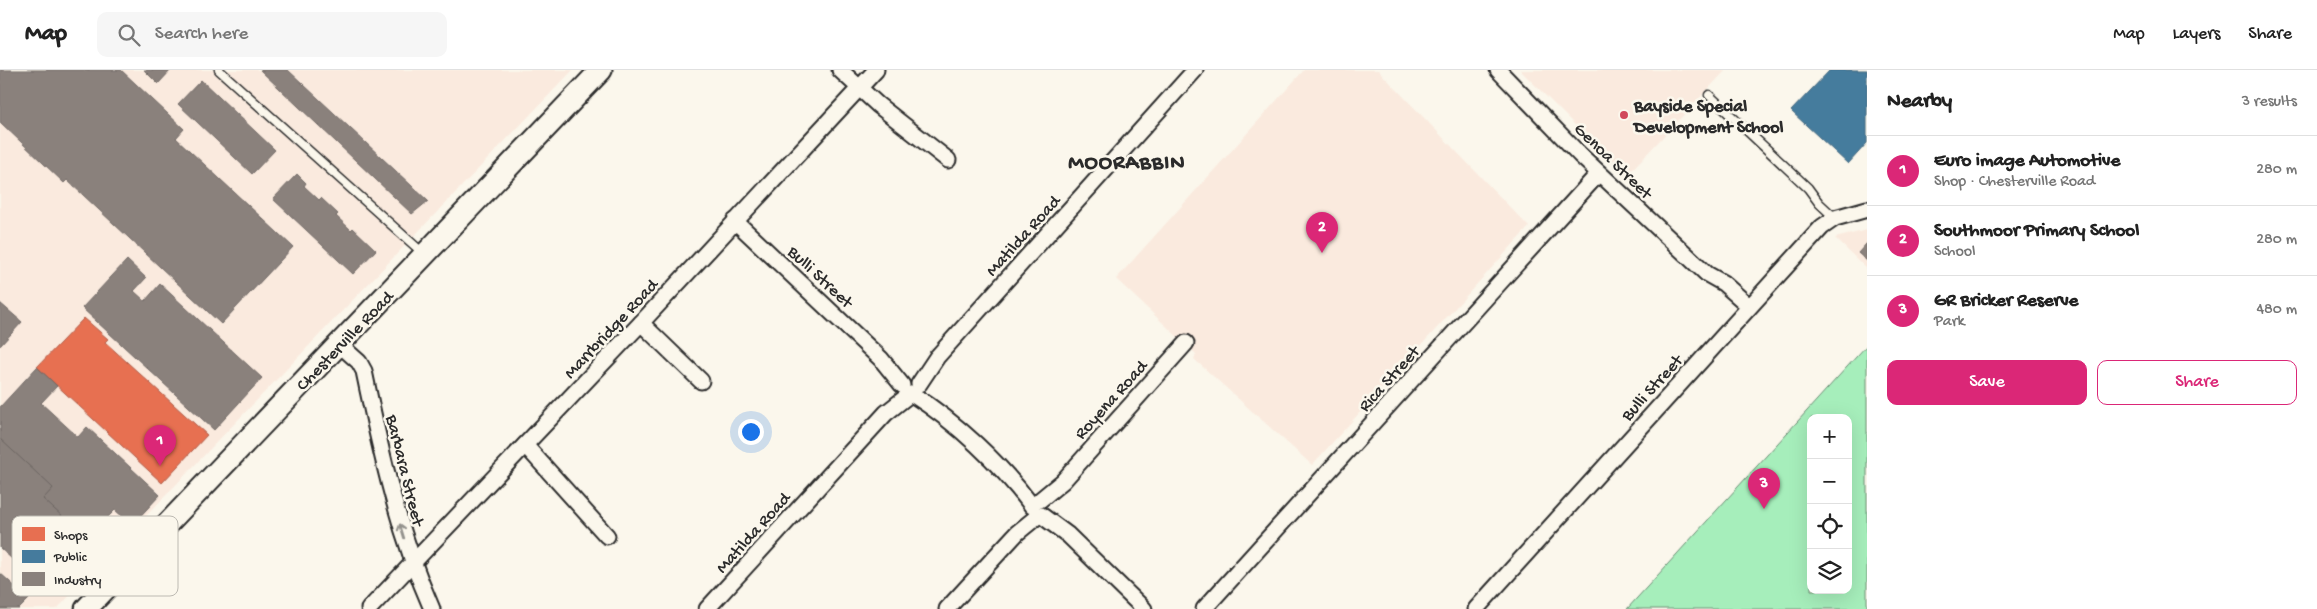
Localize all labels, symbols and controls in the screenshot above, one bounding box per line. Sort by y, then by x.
search box [97,12,447,57]
text: Map [25,20,67,49]
icon: search [115,21,143,49]
text: Search here [155,23,248,46]
text: Map [2113,24,2145,45]
text: Layers [2173,24,2220,45]
text: Share [2248,24,2292,45]
text: Nearby [1887,90,1952,115]
text: 3 results [2242,93,2297,112]
place label: Bayside Special Development School [1632,97,1783,139]
marker: Bayside Special Development School [1618,109,1630,121]
street label: Genoa Street [1569,119,1657,206]
text: Euro image Automotive [1934,150,2120,173]
district label: MOORABBIN [1068,151,1186,177]
text: 1 [1900,161,1906,180]
text: 280 m [2256,161,2297,180]
text: Shop · Chesterville Road [1934,173,2095,192]
street label: Matilda Road [982,191,1067,282]
pin: 2 [1306,212,1338,253]
text: Southmoor Primary School [1934,220,2139,243]
text: 2 [1899,231,1907,250]
text: 280 m [2256,231,2297,250]
street label: Bulli Street [782,242,858,315]
text: School [1934,243,1976,262]
street label: Marrbridge Road [560,274,664,384]
street label: Chesterville Road [293,286,400,396]
text: GR Bricker Reserve [1934,290,2078,313]
text: 3 [1899,301,1907,320]
text: 480 m [2256,301,2297,320]
text: Park [1934,313,1965,332]
street label: Rica Street [1355,341,1426,417]
street label: Bulli Street [1617,350,1689,427]
street label: Royena Road [1071,356,1154,445]
button: Save [1887,360,2087,405]
button: Share [2097,360,2297,405]
street label: Barbara Street [379,412,428,530]
map controls [1807,414,1852,594]
button: + [1807,414,1852,459]
your location [738,419,764,445]
pin: 1 [144,425,176,466]
button: − [1807,459,1852,504]
pin: 3 [1748,468,1780,509]
street label: Matilda Road [712,488,797,579]
button: locate [1807,504,1852,549]
legend [12,516,178,596]
one-way arrow [396,523,406,539]
text: Shops [54,528,88,545]
button: layers [1807,549,1852,594]
text: Public [53,550,88,567]
text: Industry [54,573,102,590]

